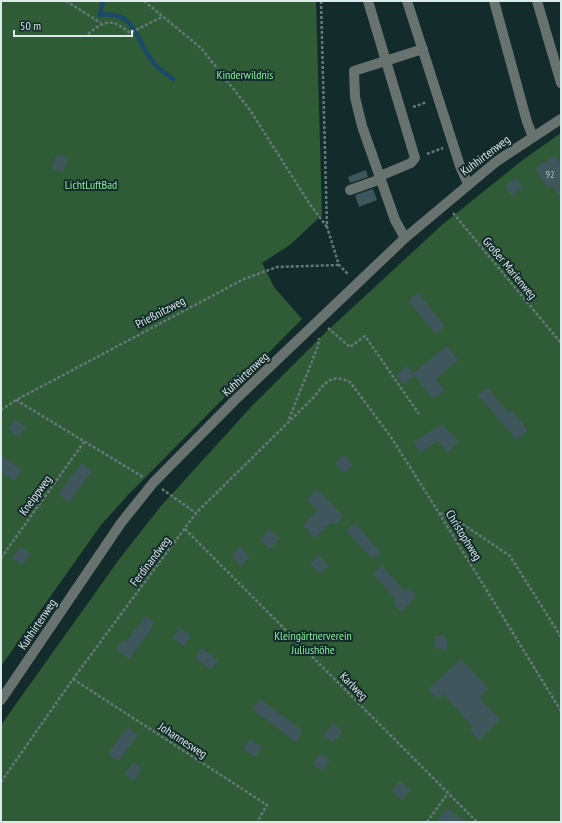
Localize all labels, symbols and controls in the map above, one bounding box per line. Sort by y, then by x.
scale bar [14,12,132,38]
text: 50 m [20,18,41,33]
park label: Kinderwildnis [217,67,273,82]
street label: Kuhhirtenweg [457,132,513,178]
house number: 92 [546,168,555,181]
park label: LichtLuftBad [65,177,117,192]
street label: Großer Marienweg [480,234,540,302]
street label: Prießnitzweg [133,293,187,331]
street label: Kuhhirtenweg [219,349,271,399]
street label: Kneippweg [15,472,55,518]
street label: Christophweg [443,507,485,563]
street label: Ferdinandweg [126,533,174,589]
street label: Kuhhirtenweg [15,596,59,652]
park label: Kleingärtnerverein Juliushöhe [274,628,352,657]
street label: Karlweg [337,669,371,703]
street label: Johannesweg [155,718,210,761]

